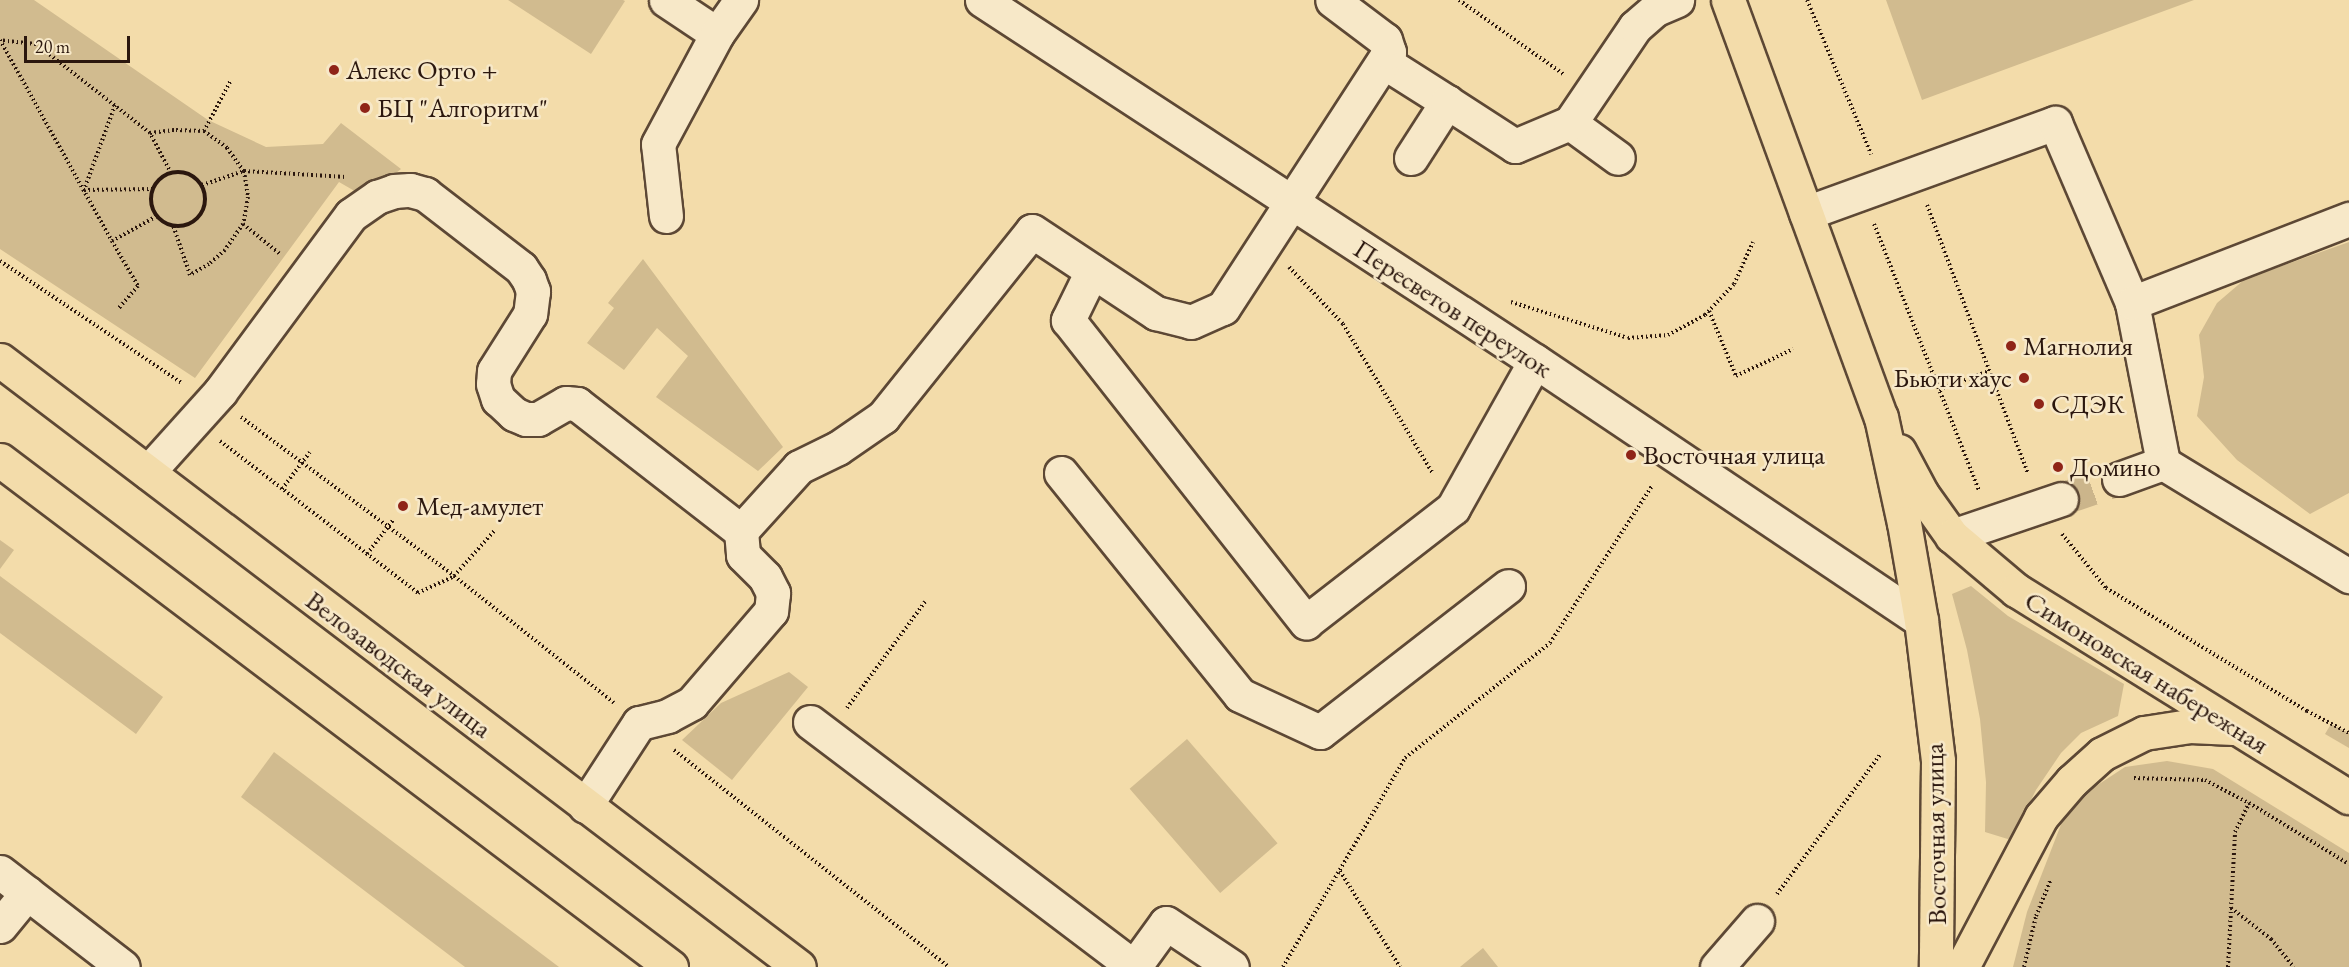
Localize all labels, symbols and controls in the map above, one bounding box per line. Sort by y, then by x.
scale bar [27,24,134,62]
text: 20 m [35,35,70,58]
place label: Алекс Орто + [346,54,497,86]
marker: Алекс Орто + [327,63,341,77]
place label: БЦ "Алгоритм" [377,92,548,124]
marker: БЦ "Алгоритм" [358,101,372,115]
street label: Пересветов переулок [1348,232,1558,384]
place label: Магнолия [2023,330,2133,362]
marker: Магнолия [2004,339,2018,353]
place label: Бьюти хаус [1893,362,2012,394]
marker: Бьюти хаус [2017,371,2031,385]
place label: СДЭК [2051,388,2125,420]
marker: СДЭК [2032,397,2046,411]
place label: Восточная улица [1643,439,1825,471]
marker: Восточная улица [1624,448,1638,462]
place label: Домино [2070,451,2161,483]
marker: Домино [2051,460,2065,474]
place label: Мед-амулет [416,490,543,522]
marker: Мед-амулет [394,497,412,515]
street label: Велозаводская улица [300,584,498,744]
street label: Симоновская набережная [2019,584,2275,760]
street label: Восточная улица [1917,743,1953,925]

